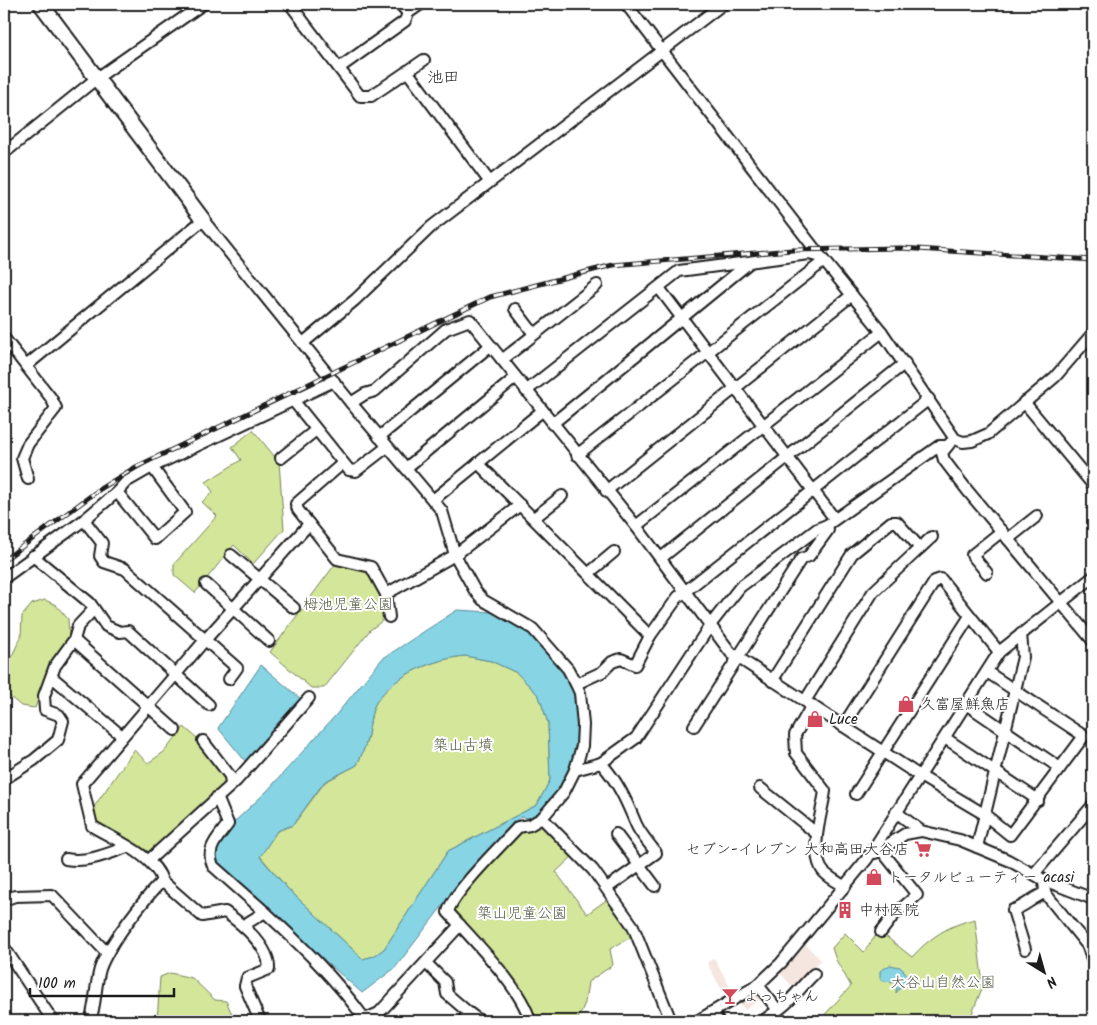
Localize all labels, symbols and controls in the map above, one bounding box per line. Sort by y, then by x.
district label: 池田 [427,65,459,90]
park label: 栂池児童公園 [303,593,393,617]
place label: 久富屋鮮魚店 [920,693,1010,717]
shop icon: 久富屋鮮魚店 [896,694,916,714]
place label: Luce [829,708,858,732]
shop icon: Luce [805,709,825,729]
park label: 築山古墳 [433,734,493,758]
place label: セブン-イレブン 大和高田大谷店 [686,838,909,862]
supermarket icon: セブン-イレブン 大和高田大谷店 [913,839,933,859]
place label: トータルビューティー acasi [888,866,1076,890]
shop icon: トータルビューティー acasi [864,867,884,887]
place label: 中村医院 [859,899,919,923]
building icon: 中村医院 [835,900,855,920]
park label: 築山児童公園 [477,902,567,926]
north arrow [1020,948,1070,998]
scale bar [30,965,174,997]
text: N [1041,970,1061,993]
park label: 大谷山自然公園 [890,971,996,995]
text: 100 m [38,972,76,996]
place label: よっちゃん [744,985,819,1009]
bar icon: よっちゃん [720,986,740,1006]

